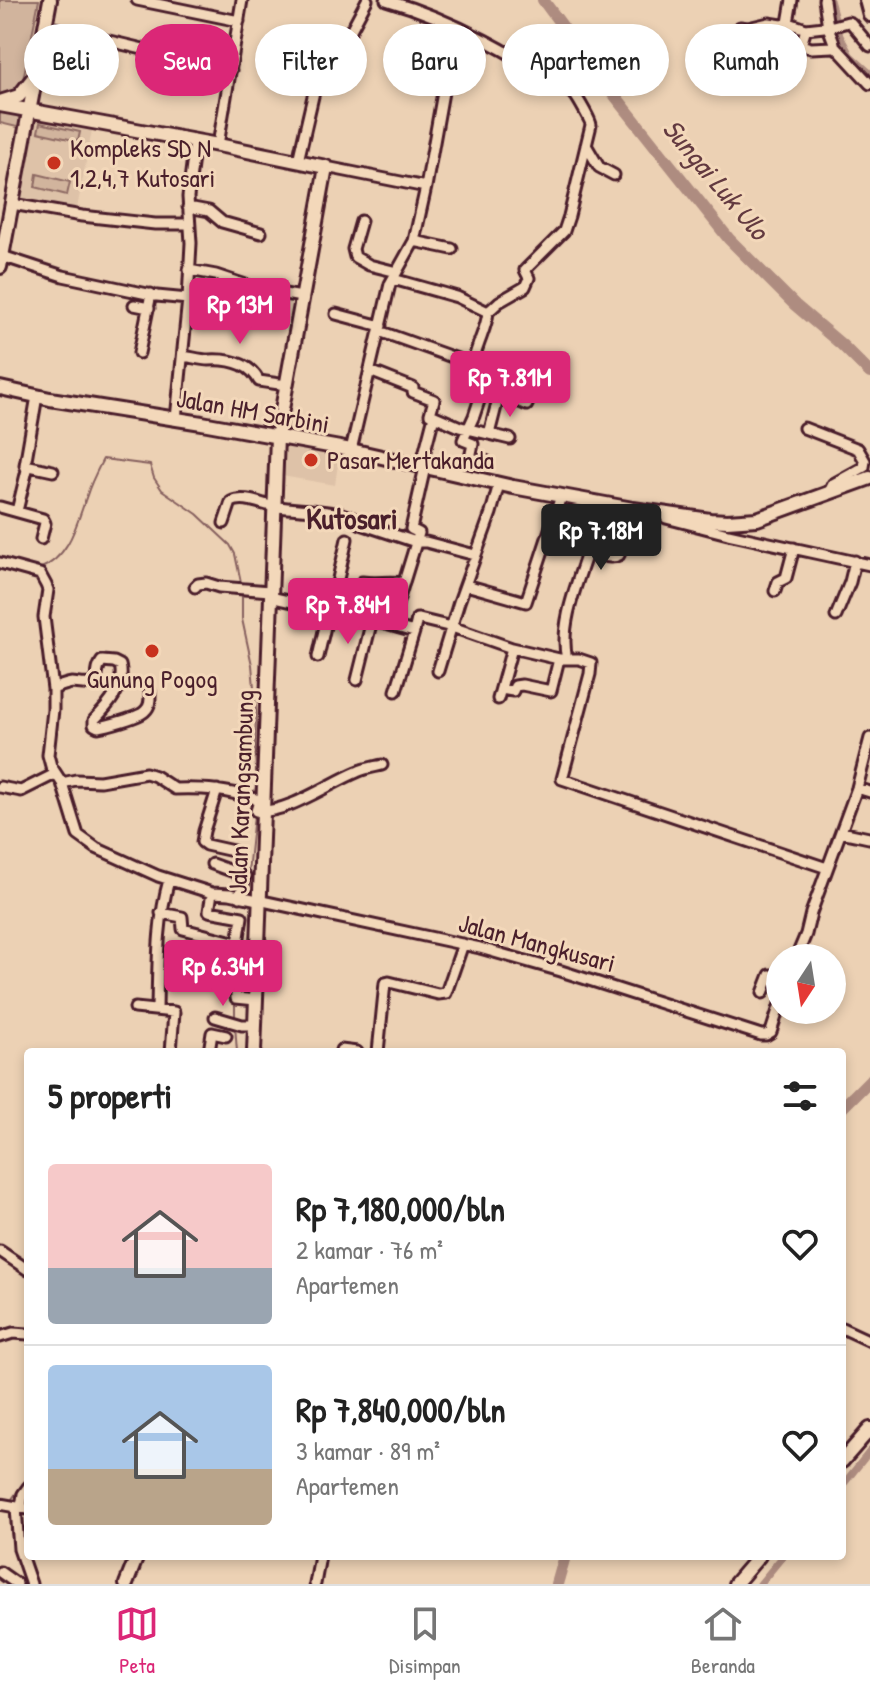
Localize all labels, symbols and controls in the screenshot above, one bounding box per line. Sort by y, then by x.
chip: Beli [24,24,119,96]
chip: Sewa [135,24,239,96]
chip: Filter [255,24,367,96]
chip: Baru [383,24,486,96]
chip: Apartemen [502,24,669,96]
chip: Rumah [685,24,807,96]
water label: Sungai Luk Ulo [654,111,779,249]
place label: Kompleks SD N 1,2,4,7 Kutosari [70,130,215,195]
marker: Kompleks SD N 1,2,4,7 Kutosari [45,154,63,172]
pin: Rp 13M [175,278,305,346]
text: Rp 13M [207,286,273,321]
pin: Rp 7.81M [427,351,593,419]
text: Rp 7.81M [468,359,552,394]
street label: Jalan HM Sarbini [174,380,332,441]
place label: Pasar Mertakanda [327,442,494,477]
marker: Pasar Mertakanda [302,451,320,469]
district label: Kutosari [306,498,398,538]
pin: Rp 7.18M [518,504,684,572]
text: Rp 7.18M [559,512,643,547]
pin: Rp 7.84M [265,578,431,646]
text: Rp 7.84M [306,586,390,621]
marker: Gunung Pogog [143,642,161,660]
place label: Gunung Pogog [87,661,217,696]
street label: Jalan Karangsambung [219,689,262,895]
street label: Jalan Mangkusari [455,905,619,980]
pin: Rp 6.34M [140,940,306,1008]
north arrow [766,944,846,1024]
map controls [766,944,846,1024]
text: Rp 6.34M [182,948,264,983]
text: 5 properti [48,1073,172,1119]
icon: filters [778,1074,822,1118]
text: Rp 7,180,000/bln [296,1186,505,1232]
icon: home [112,1196,208,1292]
icon: heart [778,1222,822,1266]
text: 2 kamar · 76 m² [296,1232,443,1267]
text: Apartemen [296,1267,399,1302]
text: Rp 7,840,000/bln [296,1387,506,1433]
icon: home [112,1397,208,1493]
icon: heart [778,1423,822,1467]
text: 3 kamar · 89 m² [296,1433,440,1468]
text: Apartemen [296,1468,399,1503]
tab: Peta [115,1602,159,1680]
tab: Disimpan [389,1602,461,1680]
tab: Beranda [691,1602,755,1680]

